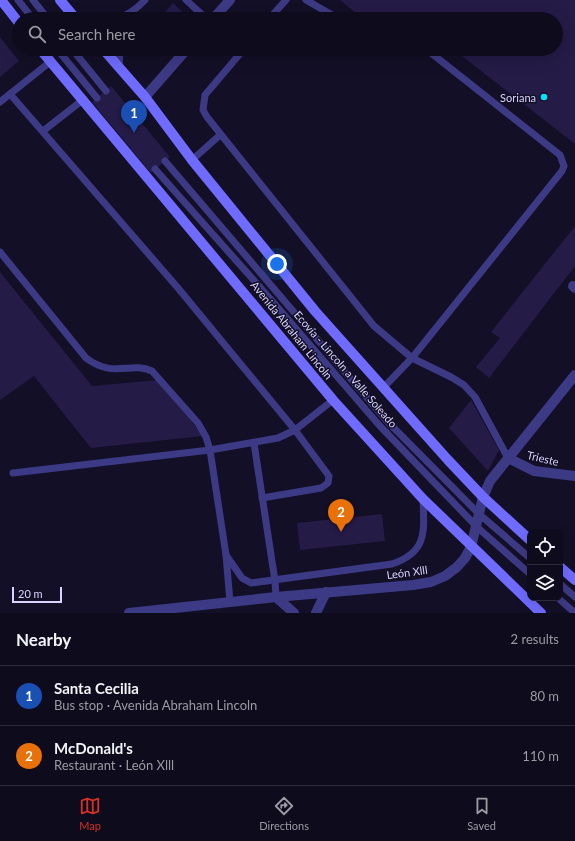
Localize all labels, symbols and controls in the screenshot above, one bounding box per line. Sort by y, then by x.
search box [12,12,563,56]
icon: search [26,23,48,45]
text: Search here [58,25,135,43]
place label: Soriana [500,91,536,104]
marker: Soriana [539,92,549,102]
pin: 1 [121,100,147,133]
your location [267,254,287,274]
street label: Avenida Abraham Lincoln [249,278,335,382]
street label: Ecovía - Lincoln a Valle Soleado [292,308,400,430]
street label: Trieste [526,448,560,468]
pin: 2 [328,499,354,532]
map controls [527,529,563,601]
button: locate [527,529,563,565]
street label: León Xlll [386,563,428,581]
button: layers [527,565,563,601]
scale bar [12,585,62,604]
text: 20 m [18,587,43,600]
text: Nearby [16,629,71,650]
text: 2 results [511,631,559,647]
text: Santa Cecilia [54,679,139,697]
text: 1 [25,688,33,704]
text: 80 m [530,688,559,704]
text: Bus stop · Avenida Abraham Lincoln [54,697,257,713]
text: McDonald's [54,739,133,757]
text: 2 [25,748,33,764]
text: 110 m [522,748,559,764]
text: Restaurant · León Xlll [54,757,174,773]
tab: Map [79,795,101,832]
tab: Directions [259,795,309,832]
tab: Saved [467,795,496,832]

